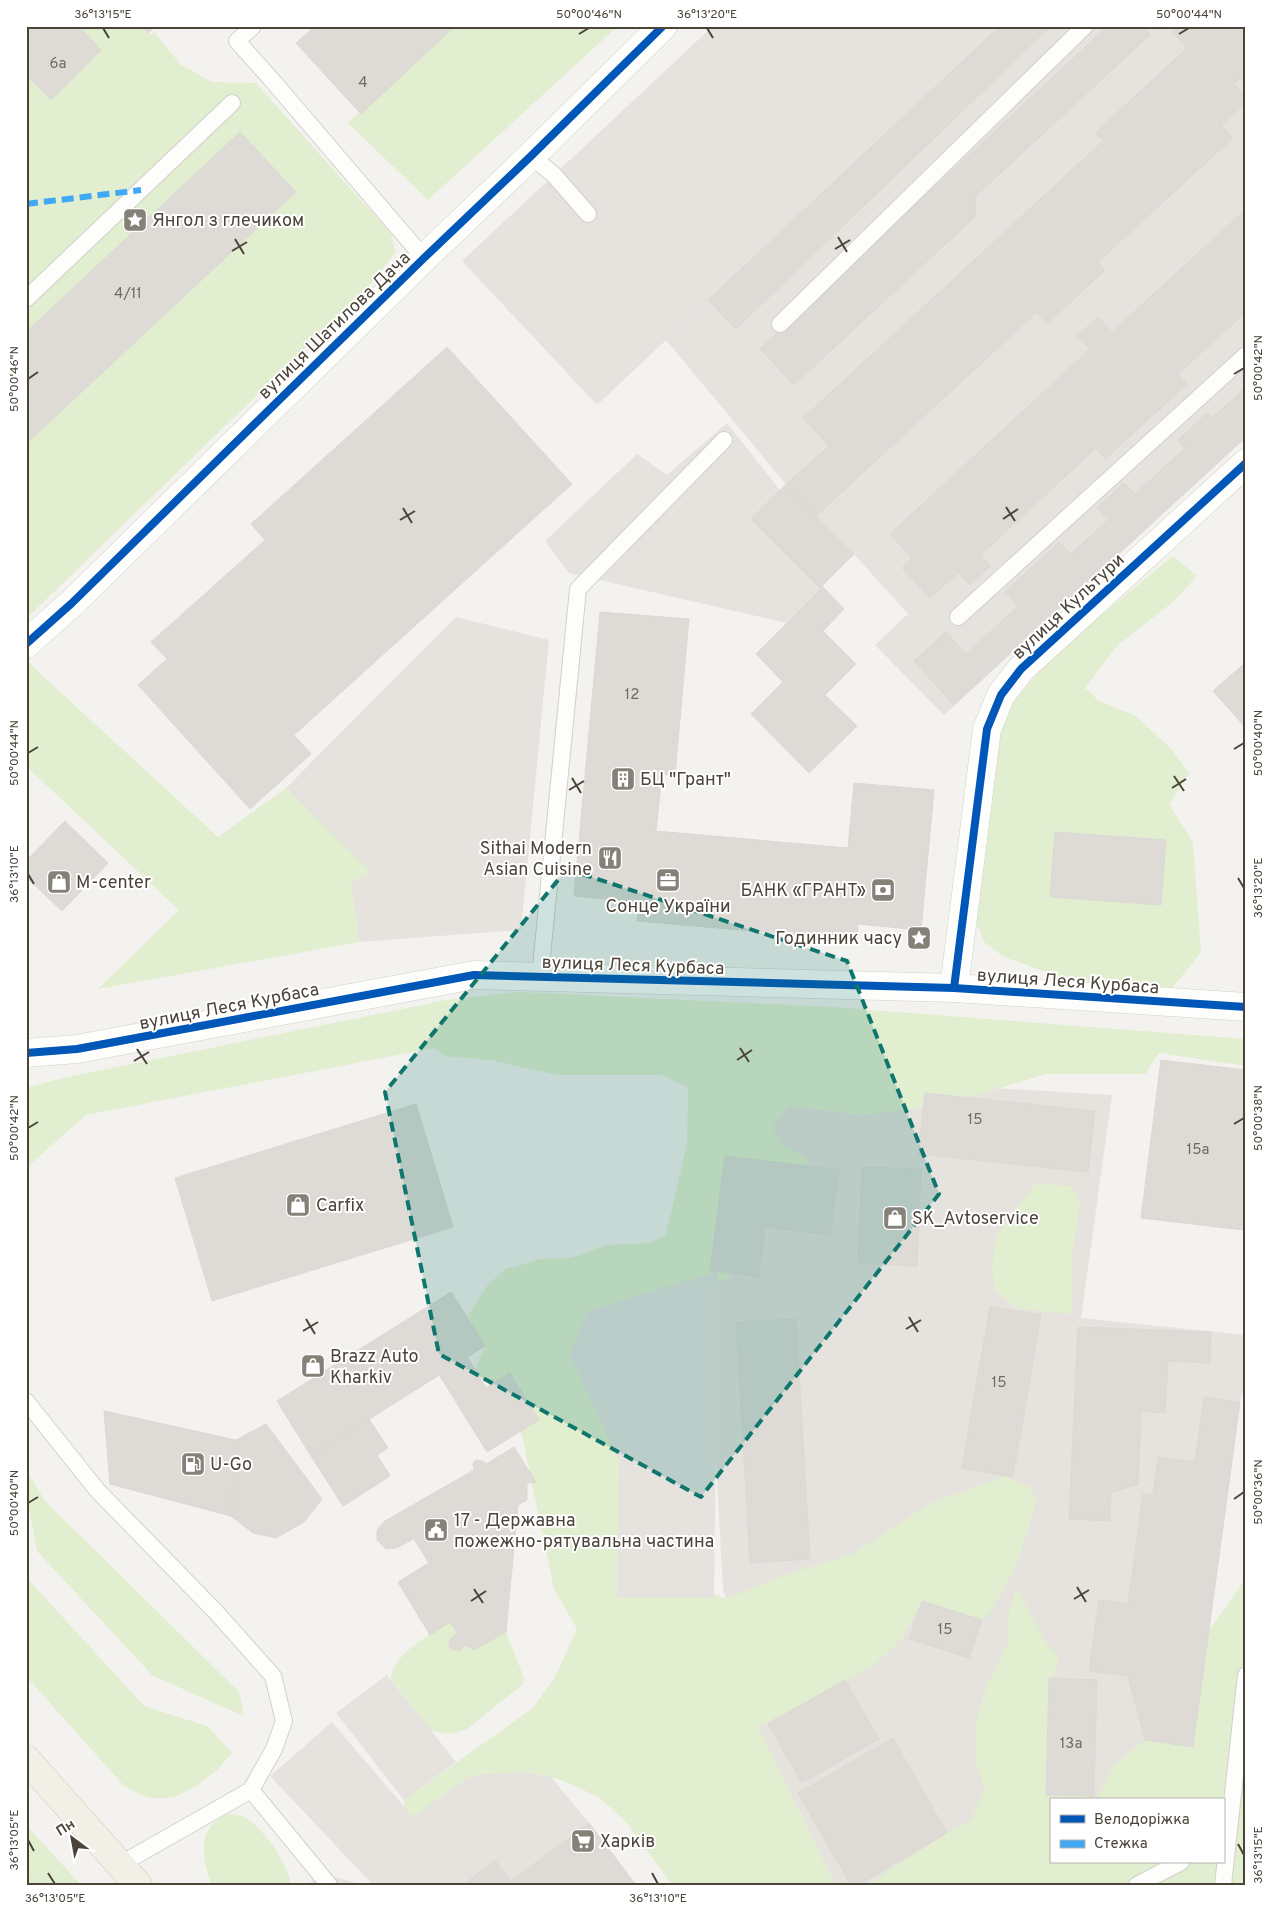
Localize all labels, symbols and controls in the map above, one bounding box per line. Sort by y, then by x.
text: 36°13'15"E [74,7,132,23]
text: 50°00'46"N [556,7,622,23]
text: 36°13'20"E [677,7,737,23]
text: 50°00'44"N [1156,7,1222,23]
house number: 6а [50,55,66,74]
house number: 4 [358,74,368,93]
place icon: Янгол з глечиком [122,207,148,233]
place label: Янгол з глечиком [152,210,304,233]
street label: вулиця Шатилова Дача [254,247,416,405]
house number: 4/11 [114,285,142,304]
text: 50°00'42"N [1251,335,1267,401]
text: 50°00'46"N [7,346,23,412]
street label: вулиця Культури [1008,549,1130,665]
house number: 12 [625,686,639,705]
text: 50°00'40"N [1251,710,1267,776]
text: 50°00'44"N [7,720,23,786]
building icon: БЦ "Грант" [610,766,636,792]
place label: БЦ "Грант" [640,769,731,792]
place label: Sithai Modern Asian Cuisine [480,838,592,882]
text: 36°13'10"E [7,845,23,903]
restaurant icon: Sithai Modern Asian Cuisine [597,845,623,871]
text: 36°13'20"E [1251,858,1267,918]
office icon: Сонце України [655,867,681,893]
shop icon: M-center [46,869,72,895]
place label: M-center [76,872,151,895]
bank icon: БАНК «ГРАНТ» [870,877,896,903]
place label: БАНК «ГРАНТ» [741,880,866,903]
place label: Сонце України [606,896,730,919]
place icon: Годинник часу [906,925,932,951]
place label: Годинник часу [775,928,902,951]
street label: вулиця Леся Курбаса [541,952,725,981]
street label: вулиця Леся Курбаса [976,965,1160,1000]
street label: вулиця Леся Курбаса [137,979,321,1036]
text: 50°00'38"N [1251,1085,1267,1151]
text: 50°00'42"N [7,1095,23,1161]
house number: 15 [968,1111,982,1130]
house number: 15а [1187,1141,1209,1160]
shop icon: Carfix [285,1192,311,1218]
place label: Carfix [316,1195,364,1218]
shop icon: SK_Avtoservice [882,1205,908,1231]
place label: SK_Avtoservice [912,1208,1039,1231]
place label: Brazz Auto Kharkiv [330,1346,419,1390]
shop icon: Brazz Auto Kharkiv [300,1353,326,1379]
house number: 15 [992,1374,1006,1393]
fuel station icon: U-Go [180,1451,206,1477]
place label: U-Go [210,1454,252,1477]
text: 50°00'36"N [1251,1459,1267,1525]
text: 50°00'40"N [7,1470,23,1536]
place label: 17 - Державна пожежно-рятувальна частина [454,1510,714,1554]
public building icon: 17 - Державна пожежно-рятувальна частина [423,1517,449,1543]
house number: 15 [938,1621,952,1640]
house number: 13а [1060,1735,1082,1754]
legend [1050,1798,1224,1864]
text: 36°13'05"E [7,1810,23,1870]
text: Велодоріжка [1094,1811,1190,1830]
north arrow [48,1814,98,1864]
text: Пн [53,1816,78,1840]
text: 36°13'15"E [1251,1826,1267,1884]
supermarket icon: Харків [570,1828,596,1854]
place label: Харків [600,1831,655,1854]
text: Стежка [1094,1835,1148,1854]
text: 36°13'05"E [25,1891,85,1907]
text: 36°13'10"E [629,1891,687,1907]

